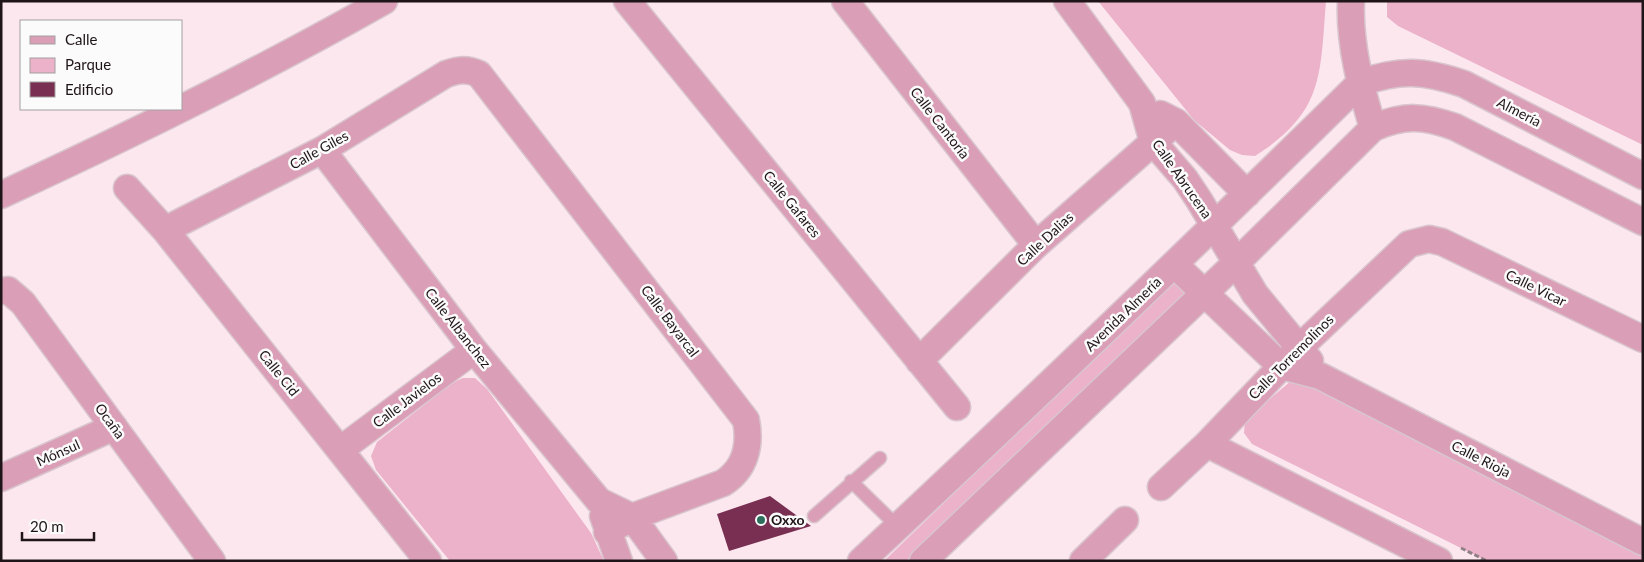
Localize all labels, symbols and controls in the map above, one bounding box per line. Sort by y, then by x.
legend [20,20,182,110]
text: Calle [65,30,98,48]
text: Parque [65,55,111,73]
text: Edificio [65,80,113,98]
street label: Calle Cantoría [907,83,974,162]
street label: Almería [1494,93,1544,130]
street label: Calle Giles [287,127,351,173]
street label: Calle Abrucena [1149,136,1216,221]
street label: Calle Gafares [760,167,824,241]
street label: Calle Dalias [1013,208,1076,269]
street label: Calle Vicar [1503,266,1569,309]
street label: Avenida Almería [1081,273,1164,354]
street label: Calle Bayarcal [638,281,703,360]
street label: Calle Albanchez [422,284,495,371]
street label: Calle Torremolinos [1245,311,1337,403]
street label: Calle Cid [256,346,303,399]
street label: Calle Javielos [369,368,444,431]
street label: Ocaña [92,400,129,442]
street label: Mónsul [33,435,82,470]
street label: Calle Rioja [1449,436,1514,481]
scale bar [22,510,95,542]
place label: Oxxo [771,511,804,528]
marker: Oxxo [755,514,767,526]
text: 20 m [30,517,64,535]

